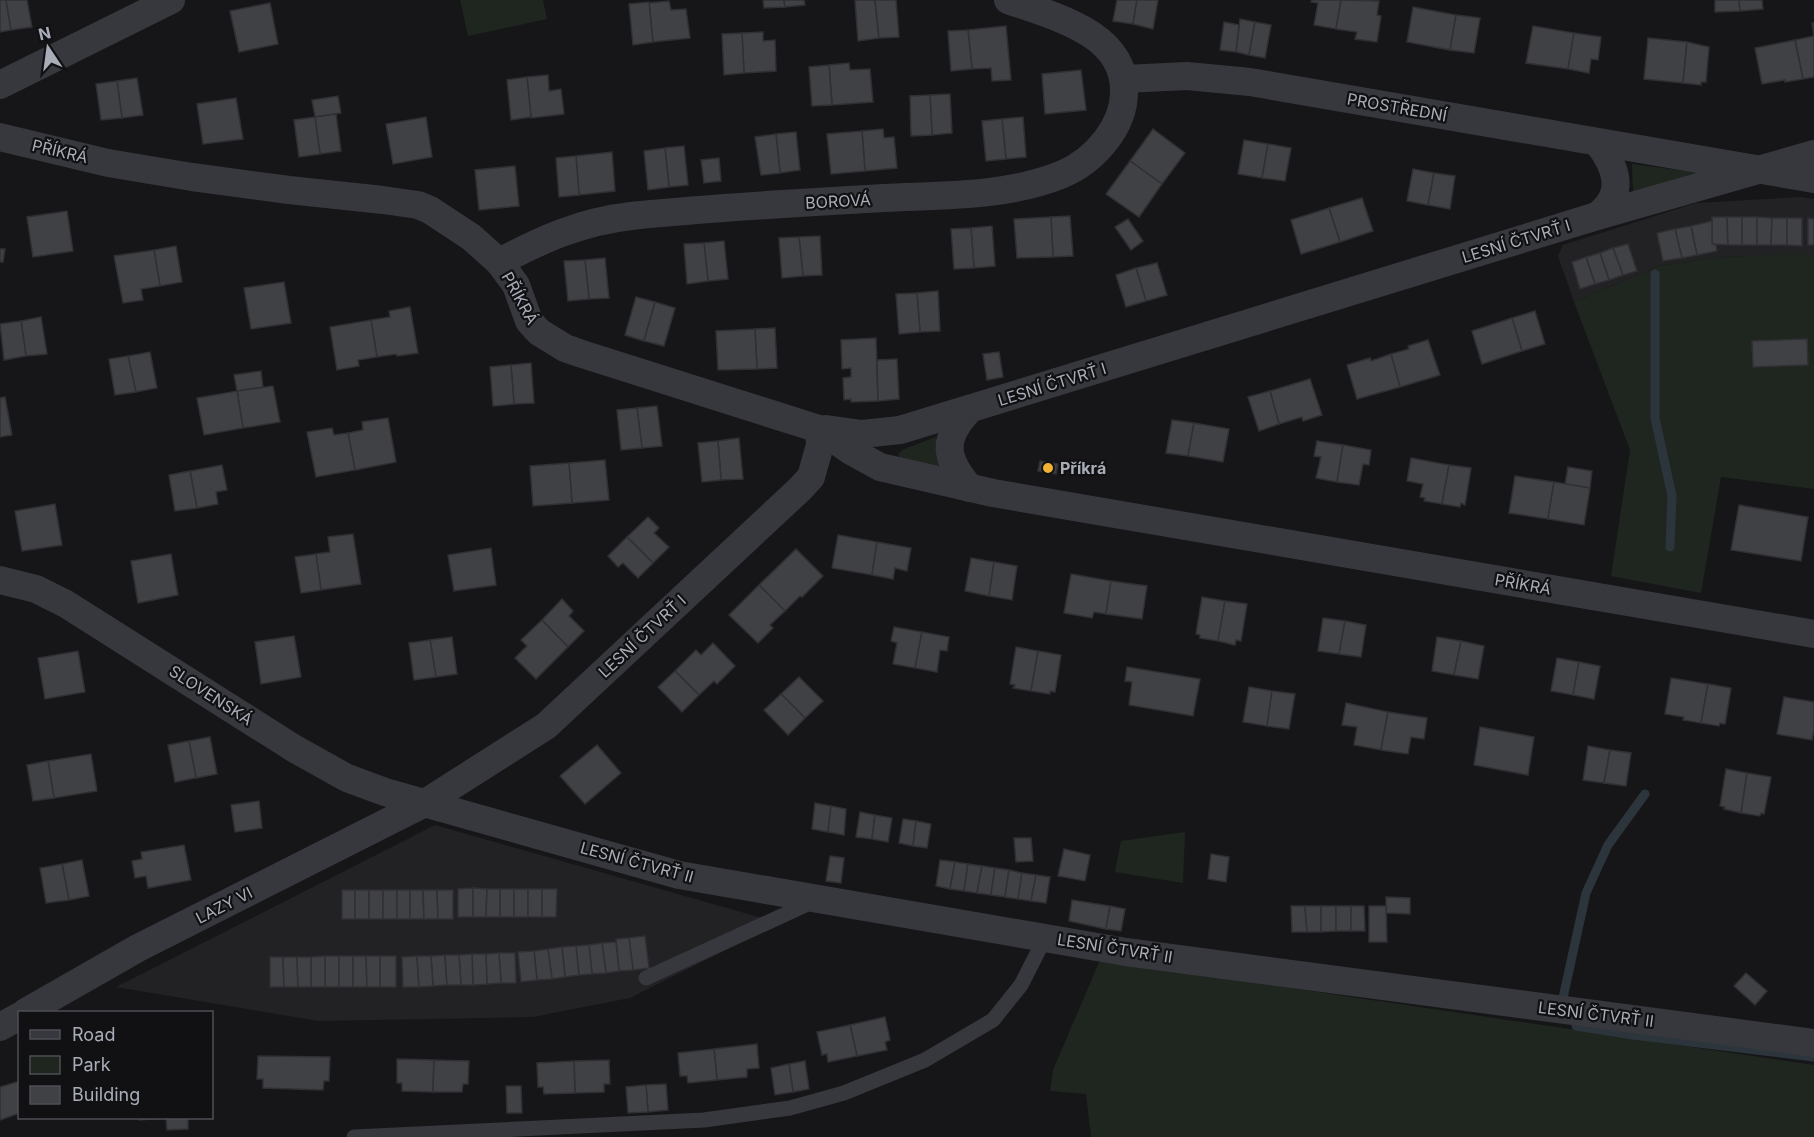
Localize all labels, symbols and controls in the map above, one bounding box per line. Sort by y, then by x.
north arrow [18,18,78,78]
text: N [36,22,53,45]
street label: PROSTŘEDNÍ [1345,88,1449,126]
street label: PŘÍKRÁ [30,135,90,167]
street label: BOROVÁ [805,189,871,213]
street label: LESNÍ ČTVRŤ I [1459,215,1573,267]
street label: PŘÍKRÁ [497,268,543,328]
street label: LESNÍ ČTVRŤ I [995,358,1109,410]
place label: Příkrá [1060,458,1106,478]
marker: Příkrá [1041,461,1055,475]
street label: PŘÍKRÁ [1493,569,1553,599]
street label: LESNÍ ČTVRŤ I [594,590,690,682]
street label: SLOVENSKÁ [166,661,256,729]
street label: LESNÍ ČTVRŤ II [578,837,696,887]
street label: LAZY VI [192,882,256,928]
street label: LESNÍ ČTVRŤ II [1056,929,1174,967]
street label: LESNÍ ČTVRŤ II [1537,997,1655,1031]
legend [18,1011,213,1119]
text: Road [72,1024,115,1045]
text: Park [72,1054,111,1075]
text: Building [72,1084,140,1105]

